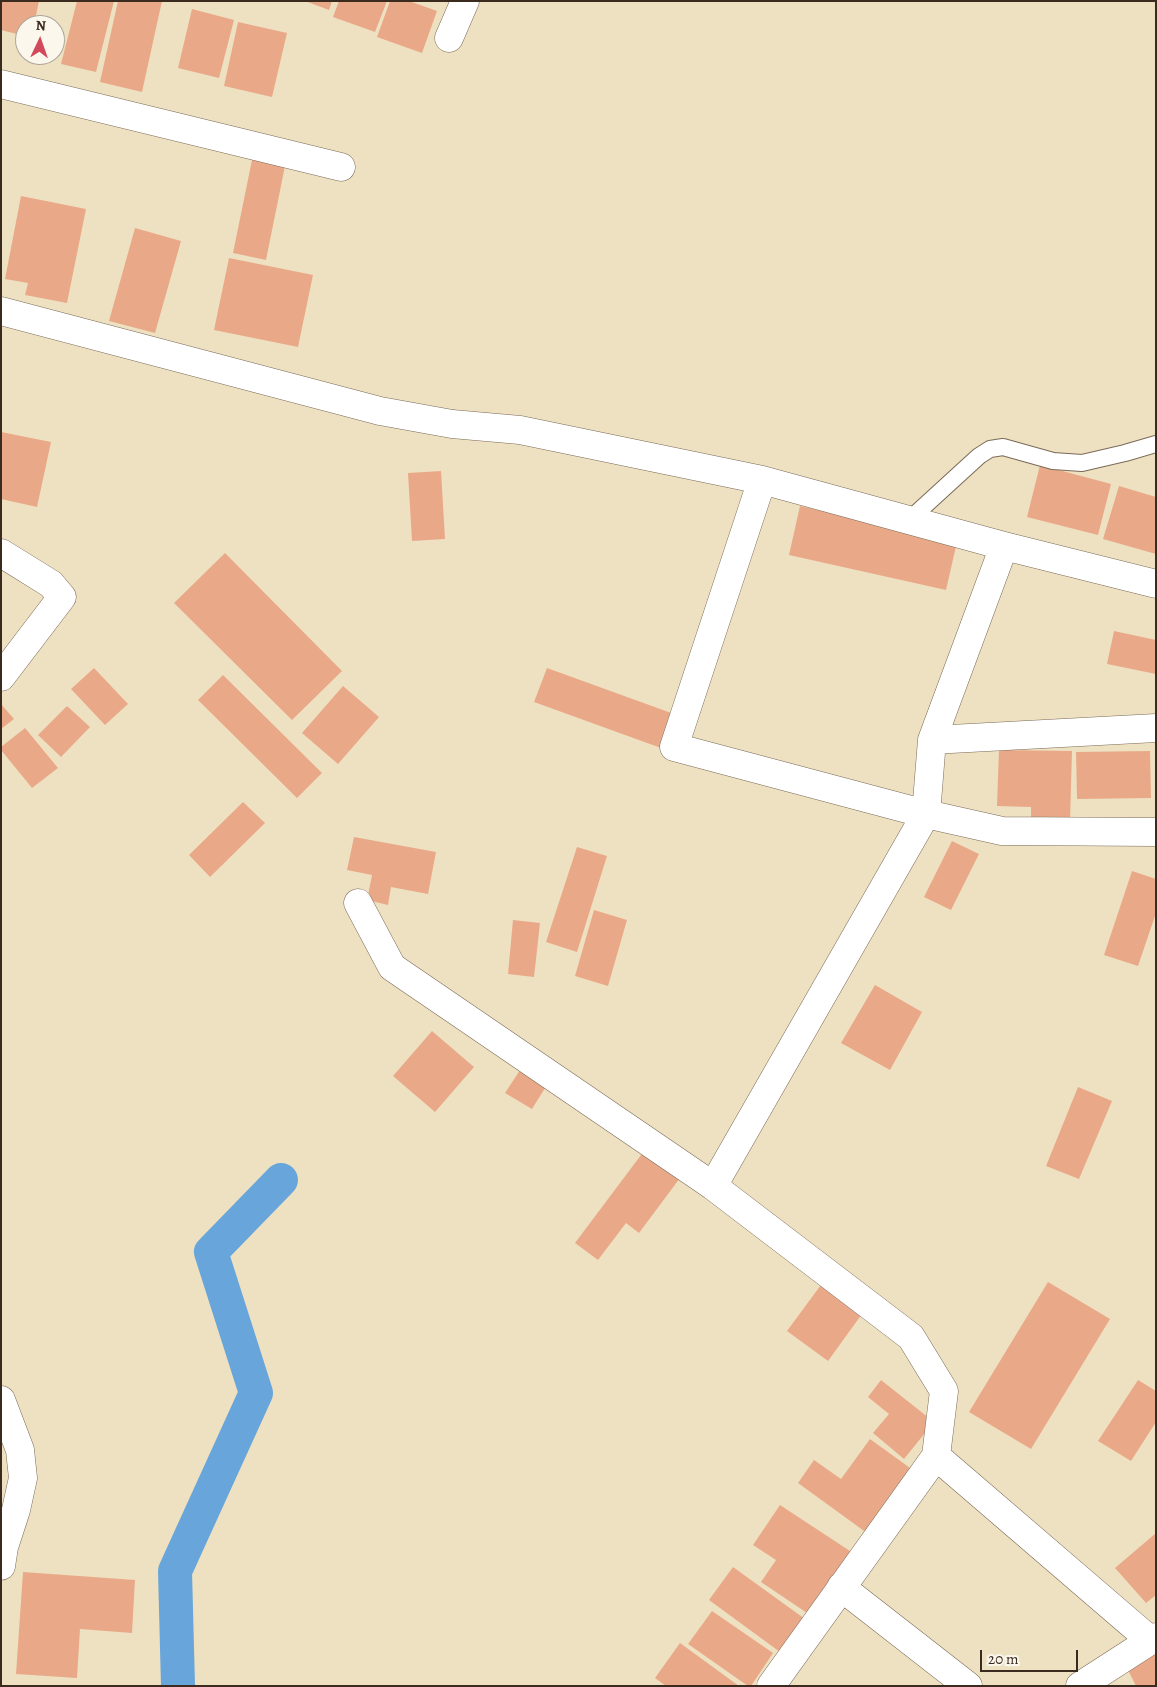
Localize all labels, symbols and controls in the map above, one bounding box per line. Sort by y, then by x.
north arrow [15,15,65,65]
text: N [35,16,46,35]
scale bar [982,1640,1080,1672]
text: 20 m [988,1649,1019,1669]

